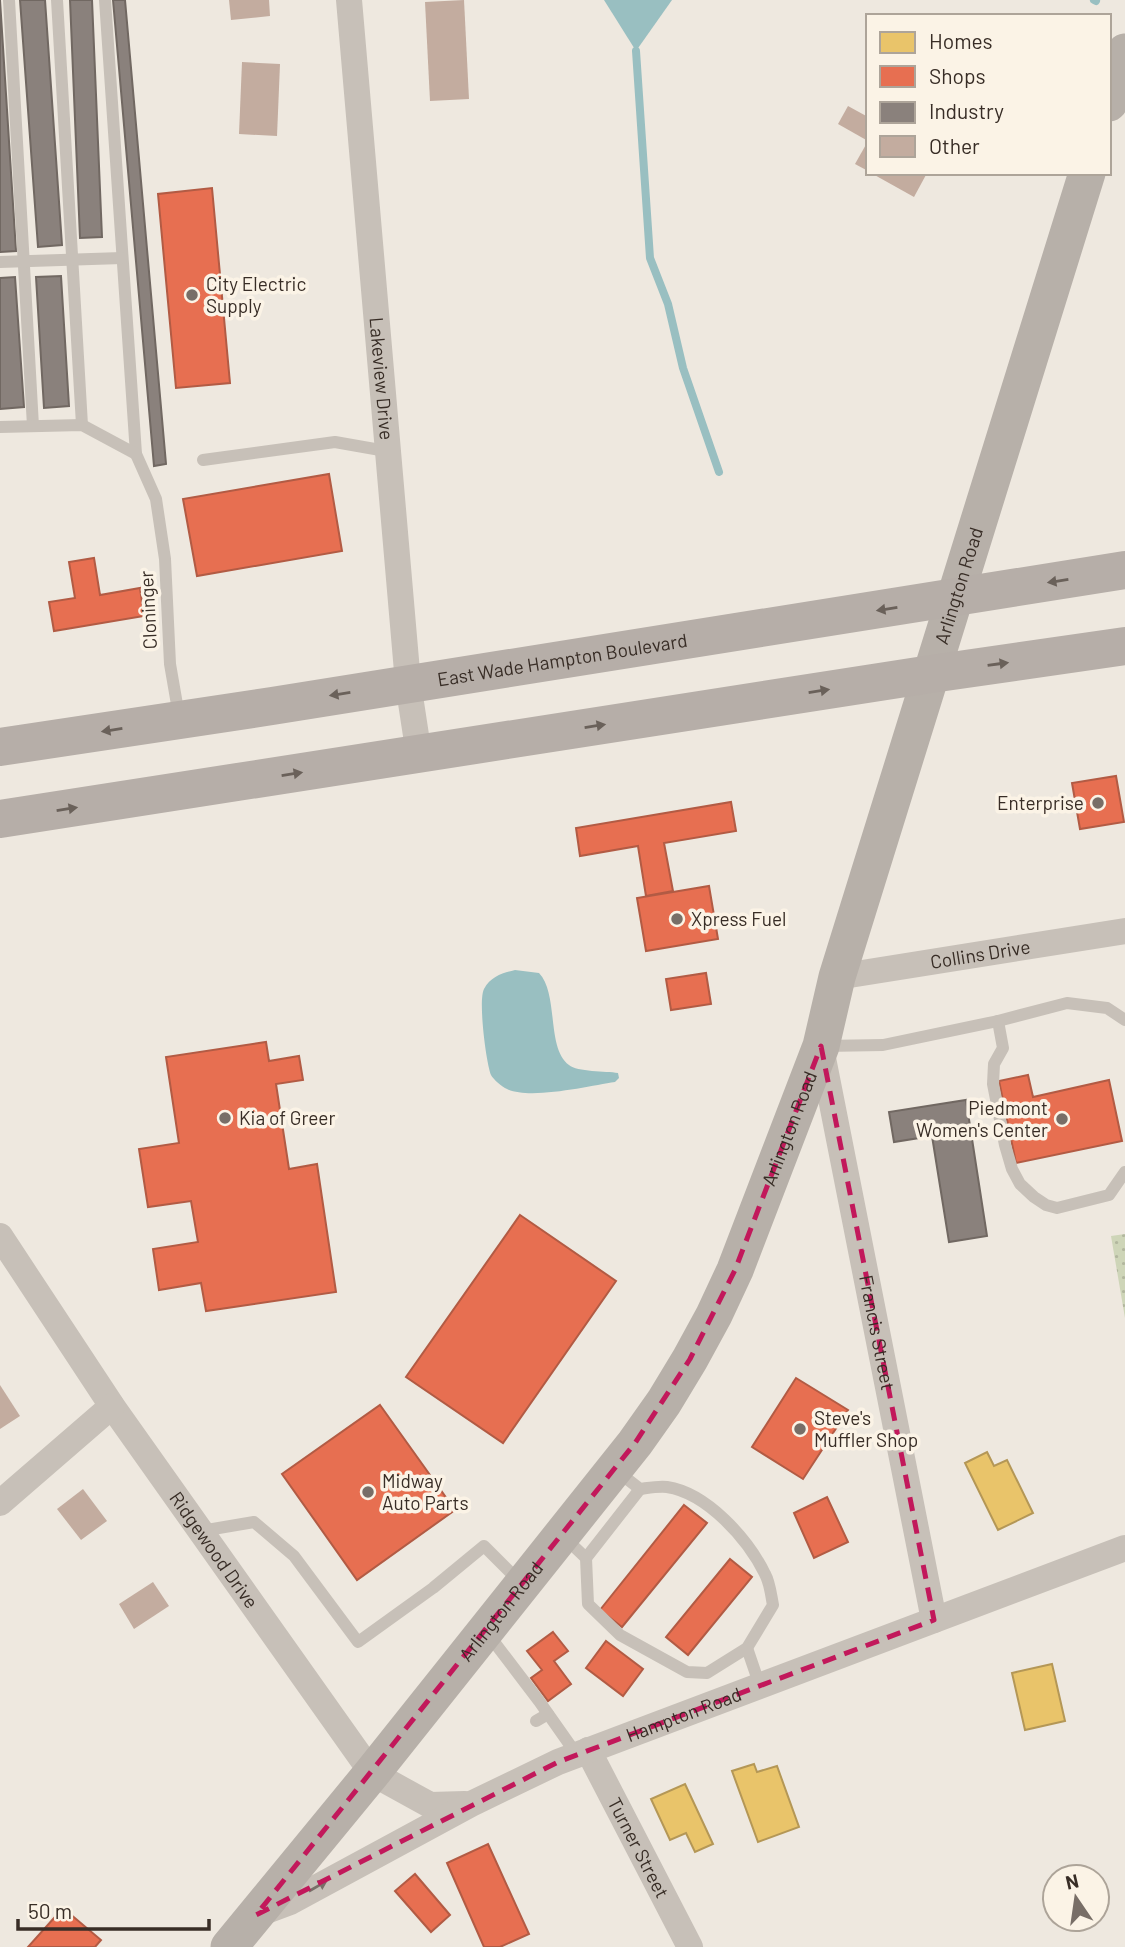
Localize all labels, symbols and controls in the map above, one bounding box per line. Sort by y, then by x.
legend [866,14,1111,175]
text: Homes [929,28,993,53]
text: Shops [929,63,986,88]
text: Industry [929,98,1004,123]
text: Other [929,133,980,158]
place label: City Electric Supply [206,272,306,317]
marker: City Electric Supply [184,287,200,303]
street label: Lakeview Drive [365,316,399,441]
street label: Arlington Road [929,524,987,647]
street label: Cloninger [134,570,161,650]
one-way arrow [1046,576,1068,587]
one-way arrow [876,603,898,614]
street label: East Wade Hampton Boulevard [436,628,689,690]
one-way arrow [987,659,1009,670]
one-way arrow [809,685,831,696]
one-way arrow [329,689,351,700]
one-way arrow [584,720,606,731]
one-way arrow [100,725,122,736]
one-way arrow [281,768,303,779]
place label: Enterprise [997,791,1084,814]
marker: Enterprise [1090,795,1106,811]
one-way arrow [57,803,79,814]
place label: Xpress Fuel [691,907,786,930]
marker: Xpress Fuel [669,911,685,927]
street label: Collins Drive [928,934,1032,973]
street label: Arlington Road [756,1068,821,1189]
place label: Piedmont Women's Center [916,1096,1048,1141]
place label: Kia of Greer [239,1106,335,1129]
marker: Kia of Greer [217,1110,233,1126]
marker: Piedmont Women's Center [1054,1111,1070,1127]
street label: Francis Street [855,1273,900,1392]
place label: Steve's Muffler Shop [814,1406,918,1451]
marker: Steve's Muffler Shop [792,1421,808,1437]
place label: Midway Auto Parts [382,1469,469,1514]
marker: Midway Auto Parts [360,1484,376,1500]
street label: Ridgewood Drive [165,1487,264,1612]
street label: Arlington Road [454,1556,547,1666]
street label: Hampton Road [623,1682,744,1746]
street label: Turner Street [604,1793,675,1902]
north arrow [1041,1863,1111,1933]
text: N [1063,1868,1081,1894]
one-way arrow [308,1880,328,1892]
scale bar [18,1888,208,1932]
text: 50 m [28,1898,72,1923]

